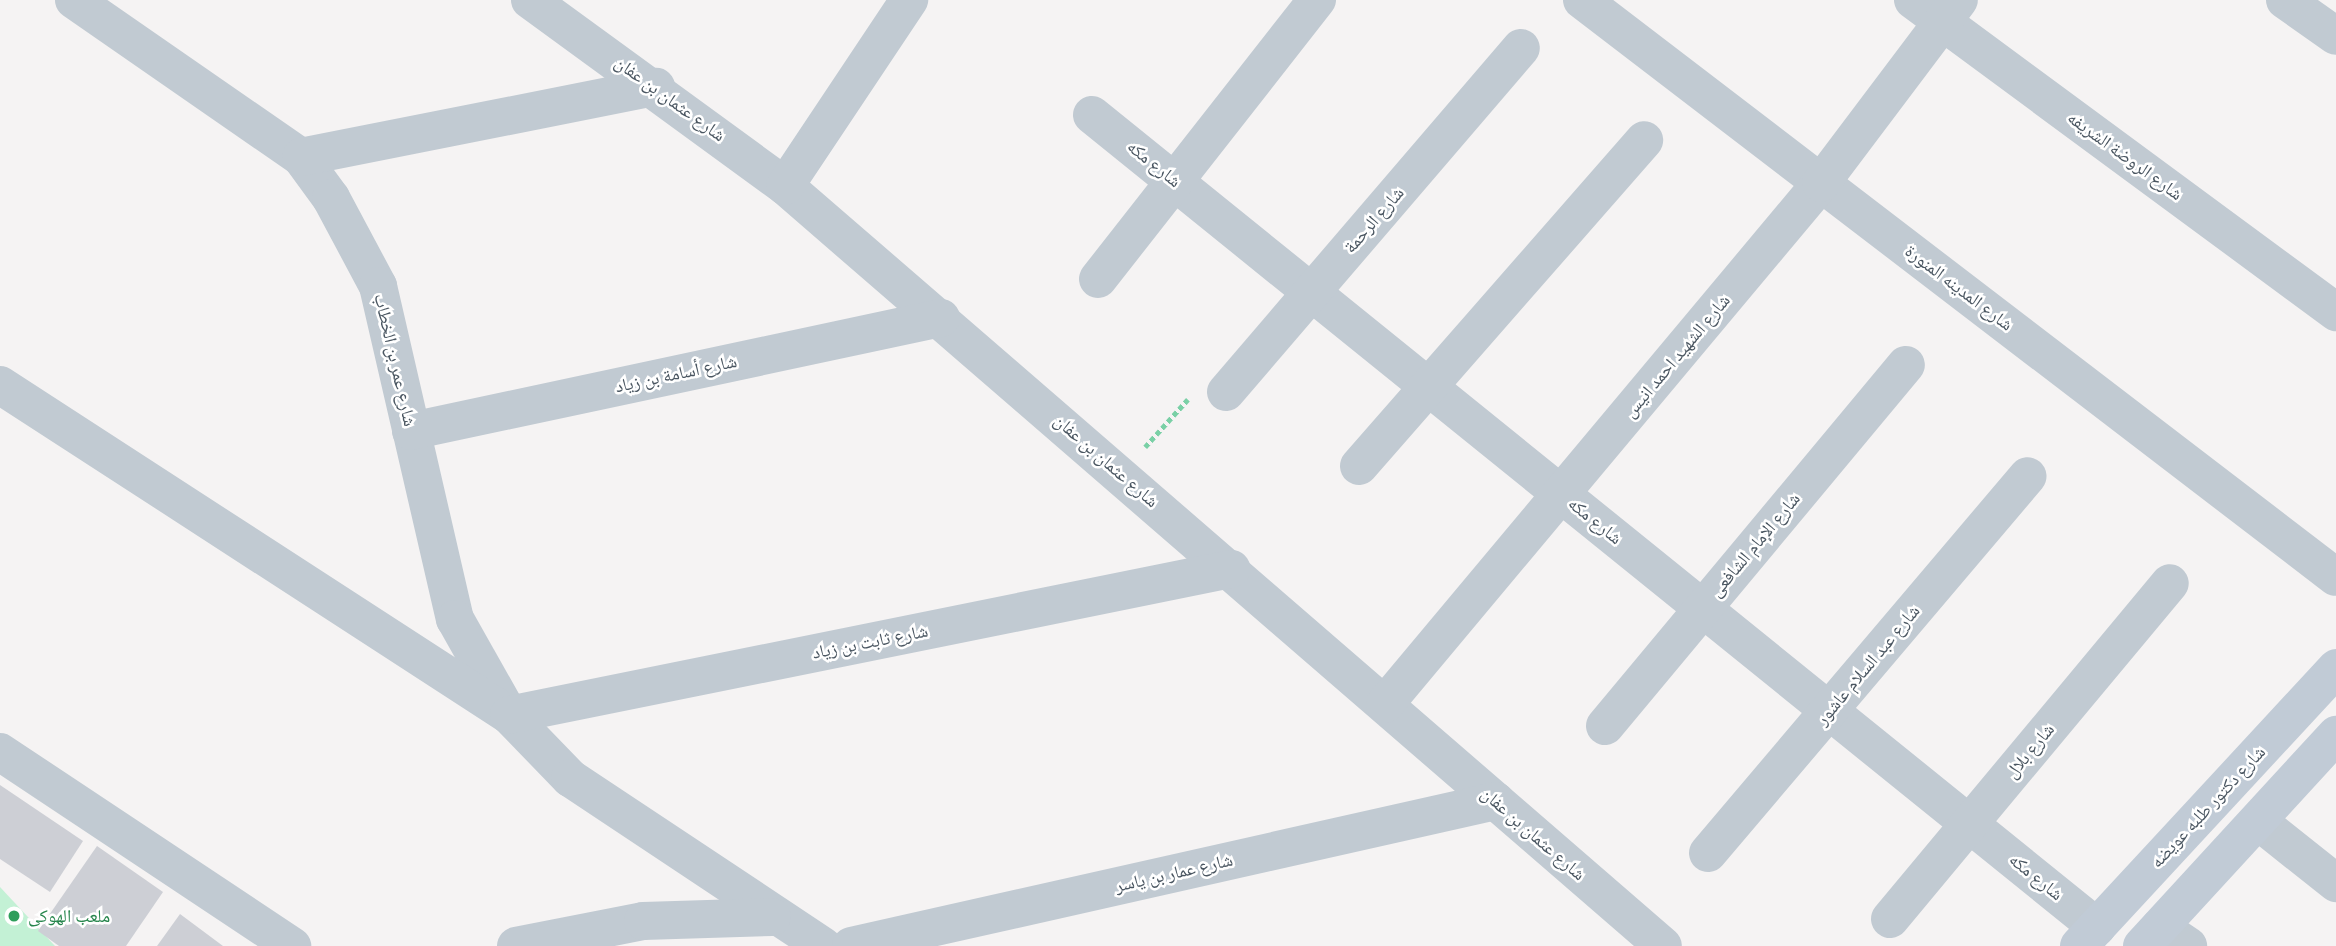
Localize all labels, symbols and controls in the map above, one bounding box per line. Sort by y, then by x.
street label: شارع عثمان بن عفان [611,52,729,146]
street label: شارع الروضة الشريفه [2063,107,2187,205]
street label: شارع مكه [1123,136,1185,192]
street label: شارع الرحمة [1339,182,1409,258]
street label: شارع المدينه المنورة [1901,240,2017,336]
street label: شارع الشهيد احمد انيس [1619,290,1735,422]
street label: شارع عمر بن الخطاب [369,291,421,429]
street label: شارع أسامة بن زياد [613,351,739,397]
street label: شارع عثمان بن عفان [1049,410,1163,512]
street label: شارع الإمام الشافعى [1705,488,1805,602]
street label: شارع مكه [1564,493,1626,549]
street label: شارع عبد السلام عاشور [1811,601,1925,729]
street label: شارع ثابت بن زياد [810,620,930,664]
street label: شارع بلال [2001,719,2059,783]
street label: شارع دكتور طلبه عويضه [2146,742,2270,872]
street label: شارع عثمان بن عفان [1476,783,1590,885]
street label: شارع عمار بن ياسر [1113,849,1235,897]
street label: شارع مكه [2005,849,2067,905]
place label: ملعب الهوكى [28,905,110,927]
marker: ملعب الهوكى [6,908,22,924]

